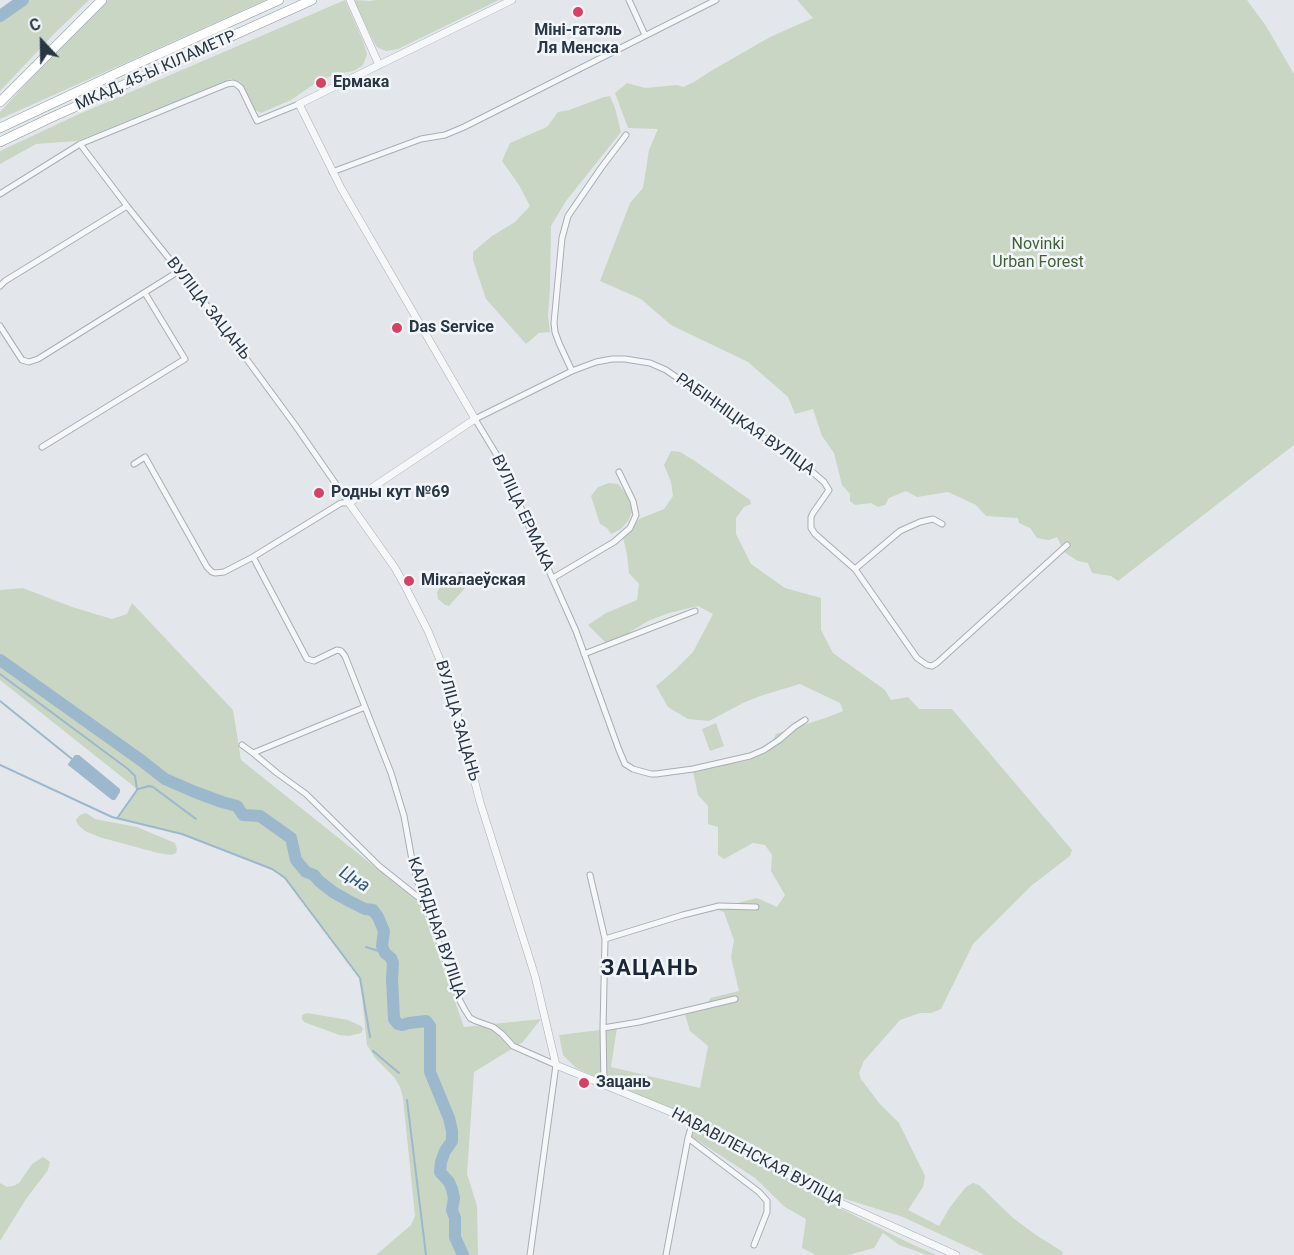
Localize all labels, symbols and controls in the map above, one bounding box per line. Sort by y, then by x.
marker: Міні-гатэль Ля Менска [571,5,585,19]
north arrow [12,12,72,72]
text: С [27,14,43,36]
place label: Міні-гатэль Ля Менска [534,21,622,59]
street label: МКАД, 45-Ы КІЛАМЕТР [73,27,239,115]
place label: Ермака [333,73,389,93]
marker: Ермака [314,76,328,90]
park label: Novinki Urban Forest [992,235,1084,273]
street label: ВУЛІЦА ЗАЦАНЬ [162,254,254,364]
place label: Das Service [409,318,494,338]
marker: Das Service [390,321,404,335]
street label: РАБІННІЦКАЯ ВУЛІЦА [672,370,818,480]
street label: ВУЛІЦА ЕРМАКА [487,452,557,574]
place label: Родны кут №69 [331,483,450,503]
marker: Родны кут №69 [312,486,326,500]
place label: Мікалаеўская [421,571,526,591]
marker: Мікалаеўская [402,574,416,588]
street label: ВУЛІЦА ЗАЦАНЬ [431,658,483,784]
street label: КАЛЯДНАЯ ВУЛІЦА [403,855,469,1001]
water label: Цна [335,862,373,898]
district label: ЗАЦАНЬ [601,956,699,982]
place label: Зацань [596,1073,651,1093]
marker: Зацань [577,1076,591,1090]
street label: НАВАВІЛЕНСКАЯ ВУЛІЦА [668,1105,846,1211]

